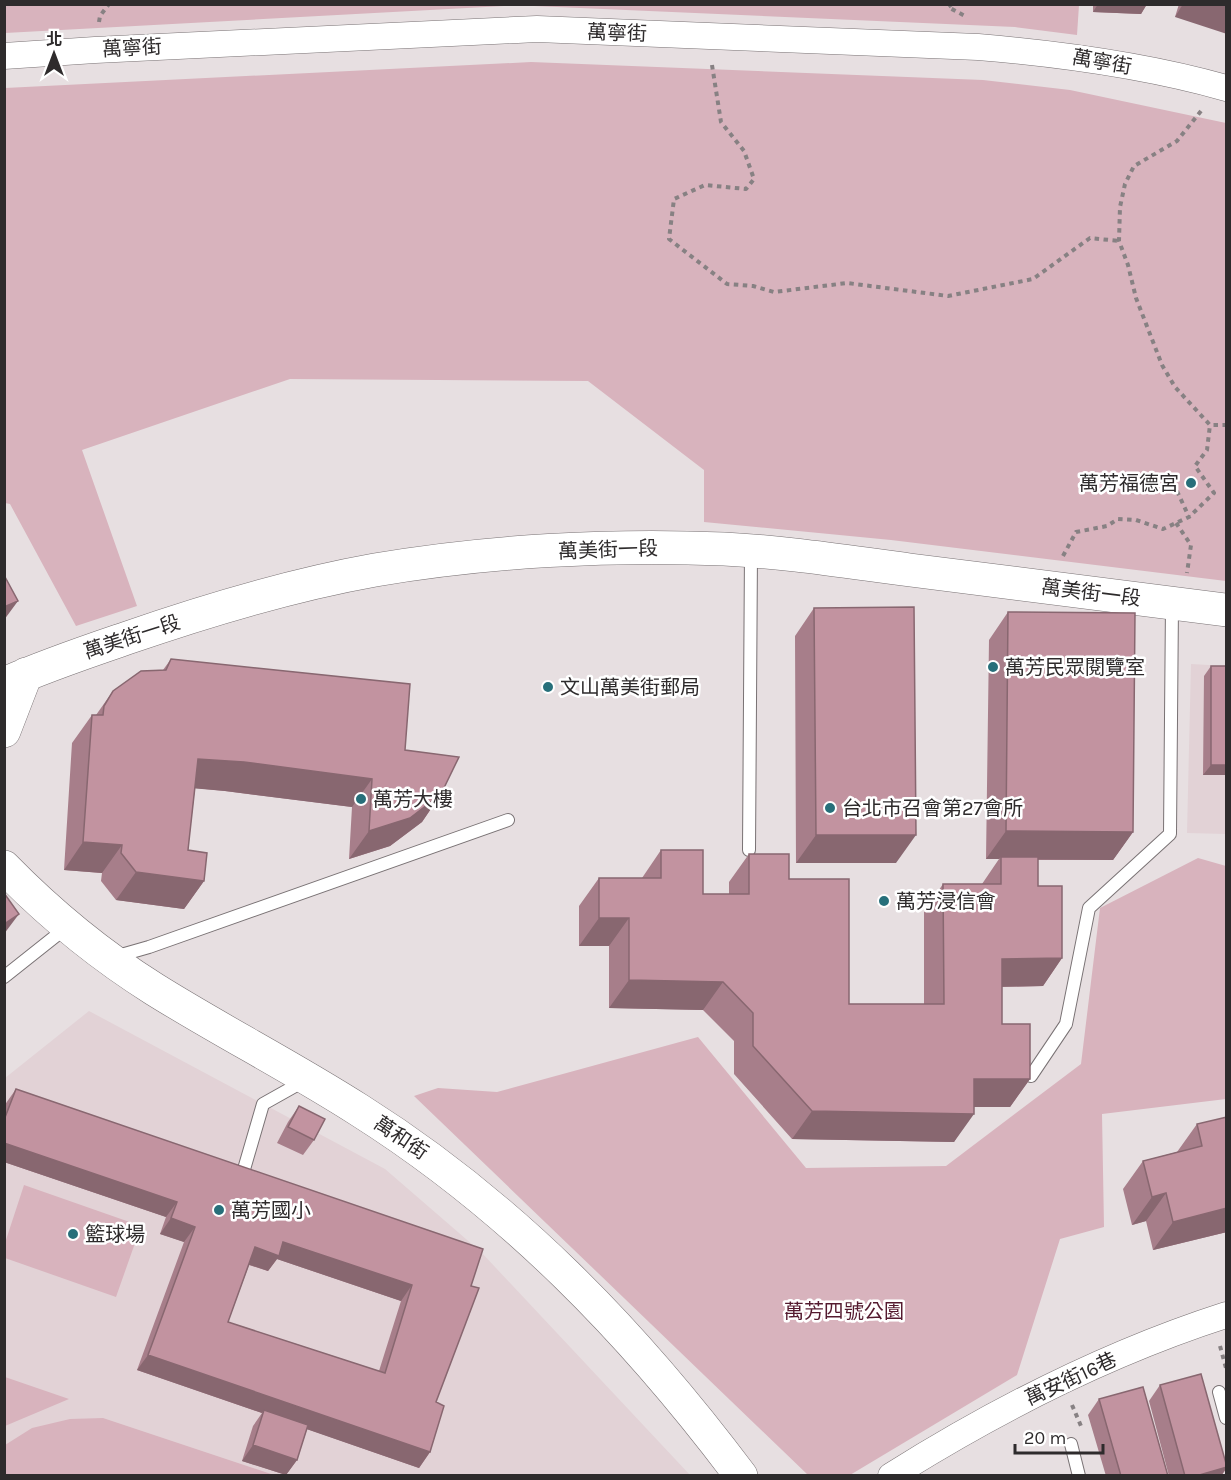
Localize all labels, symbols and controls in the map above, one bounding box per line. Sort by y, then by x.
street label: 萬寧街 [587,20,647,46]
north arrow [24,24,84,84]
text: 北 [46,30,62,49]
street label: 萬寧街 [101,35,163,61]
street label: 萬寧街 [1070,45,1134,79]
place label: 萬芳福德宮 [1079,472,1179,495]
marker: 萬芳福德宮 [1184,476,1198,490]
street label: 萬美街一段 [558,537,658,563]
street label: 萬美街一段 [1040,575,1142,611]
street label: 萬美街一段 [81,611,183,663]
place label: 萬芳民眾閱覽室 [1005,656,1145,679]
marker: 萬芳民眾閱覽室 [986,660,1000,674]
place label: 文山萬美街郵局 [560,676,700,699]
marker: 文山萬美街郵局 [541,680,555,694]
place label: 萬芳大樓 [373,788,453,811]
marker: 萬芳大樓 [354,792,368,806]
place label: 台北市召會第27會所 [842,797,1023,820]
marker: 台北市召會第27會所 [823,801,837,815]
place label: 萬芳浸信會 [896,890,996,913]
marker: 萬芳浸信會 [877,894,891,908]
street label: 萬和街 [370,1112,432,1164]
place label: 萬芳國小 [231,1199,311,1222]
marker: 萬芳國小 [212,1203,226,1217]
place label: 籃球場 [85,1223,145,1246]
marker: 籃球場 [66,1227,80,1241]
park label: 萬芳四號公園 [784,1300,904,1323]
street label: 萬安街16巷 [1022,1348,1120,1410]
scale bar [1015,1417,1104,1455]
text: 20 m [1024,1427,1066,1449]

